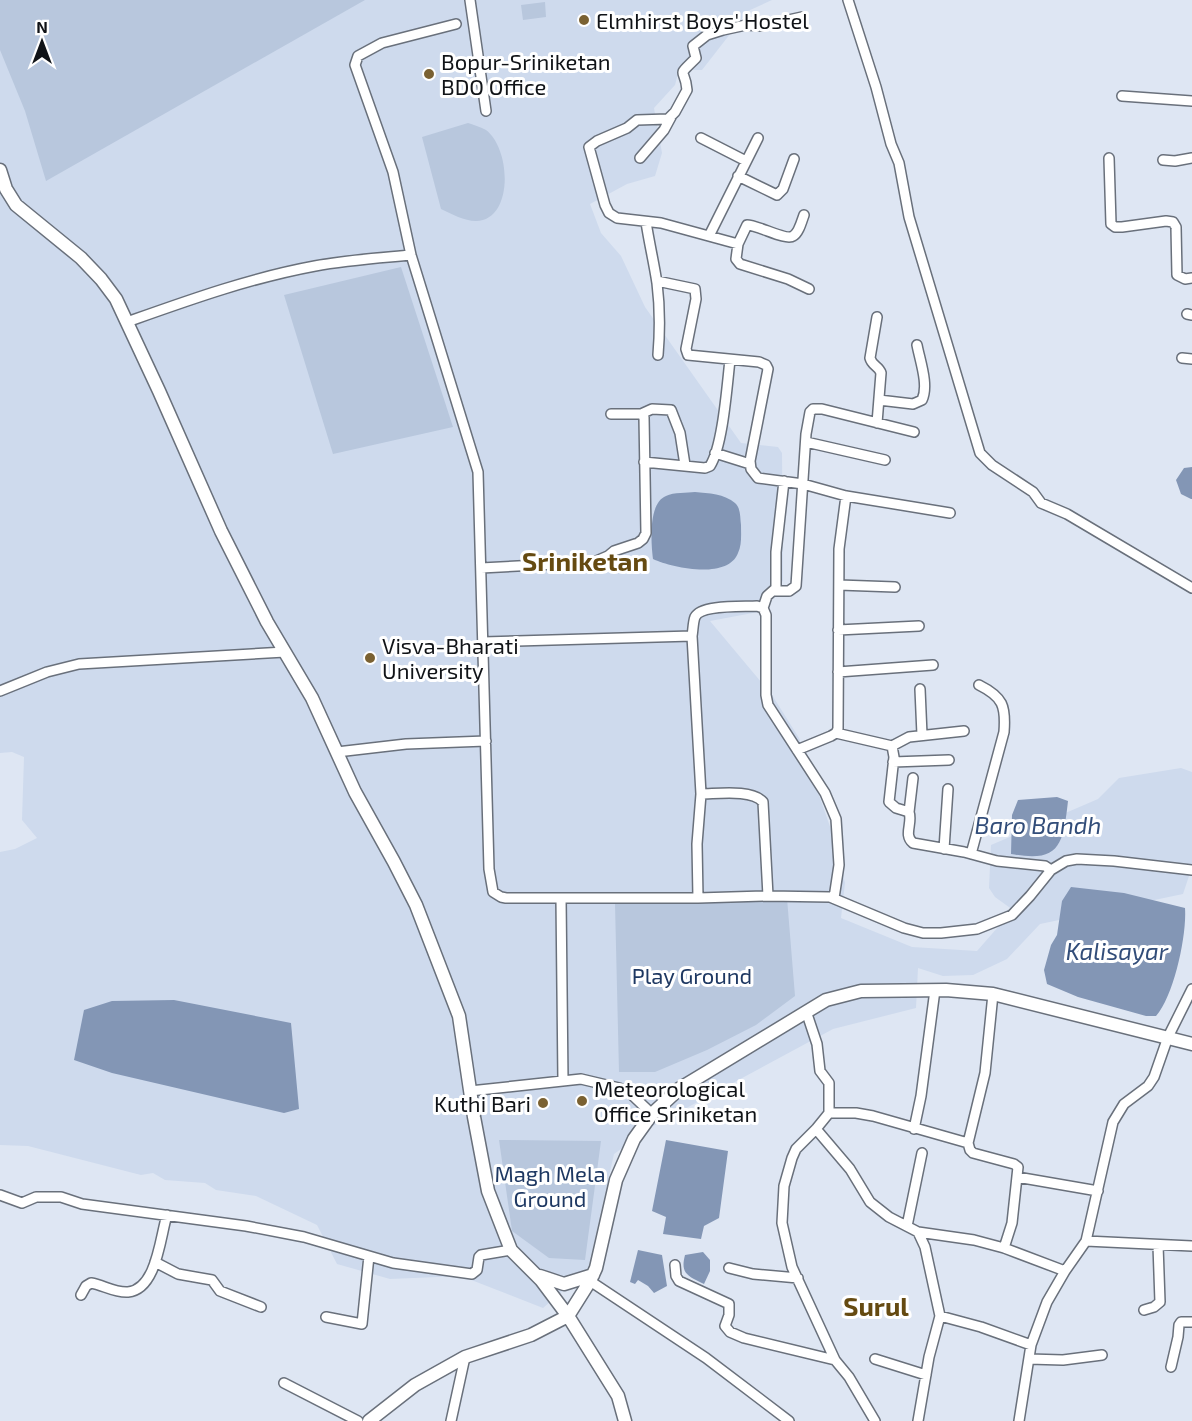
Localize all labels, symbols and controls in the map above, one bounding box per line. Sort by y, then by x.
place label: Elmhirst Boys' Hostel [596,7,809,33]
north arrow [12,12,72,72]
marker: Elmhirst Boys' Hostel [577,13,591,27]
text: N [36,17,48,36]
place label: Bopur-Sriniketan BDO Office [441,48,611,99]
marker: Bopur-Sriniketan BDO Office [422,67,436,81]
district label: Sriniketan [522,545,648,576]
place label: Visva-Bharati University [382,632,519,683]
marker: Visva-Bharati University [363,651,377,665]
water label: Baro Bandh [975,810,1101,839]
water label: Kalisayar [1066,936,1169,965]
park label: Play Ground [632,962,752,988]
place label: Meteorological Office Sriniketan [594,1075,757,1126]
place label: Kuthi Bari [434,1090,531,1116]
marker: Meteorological Office Sriniketan [575,1094,589,1108]
marker: Kuthi Bari [536,1096,550,1110]
park label: Magh Mela Ground [494,1160,606,1211]
district label: Surul [843,1290,909,1321]

